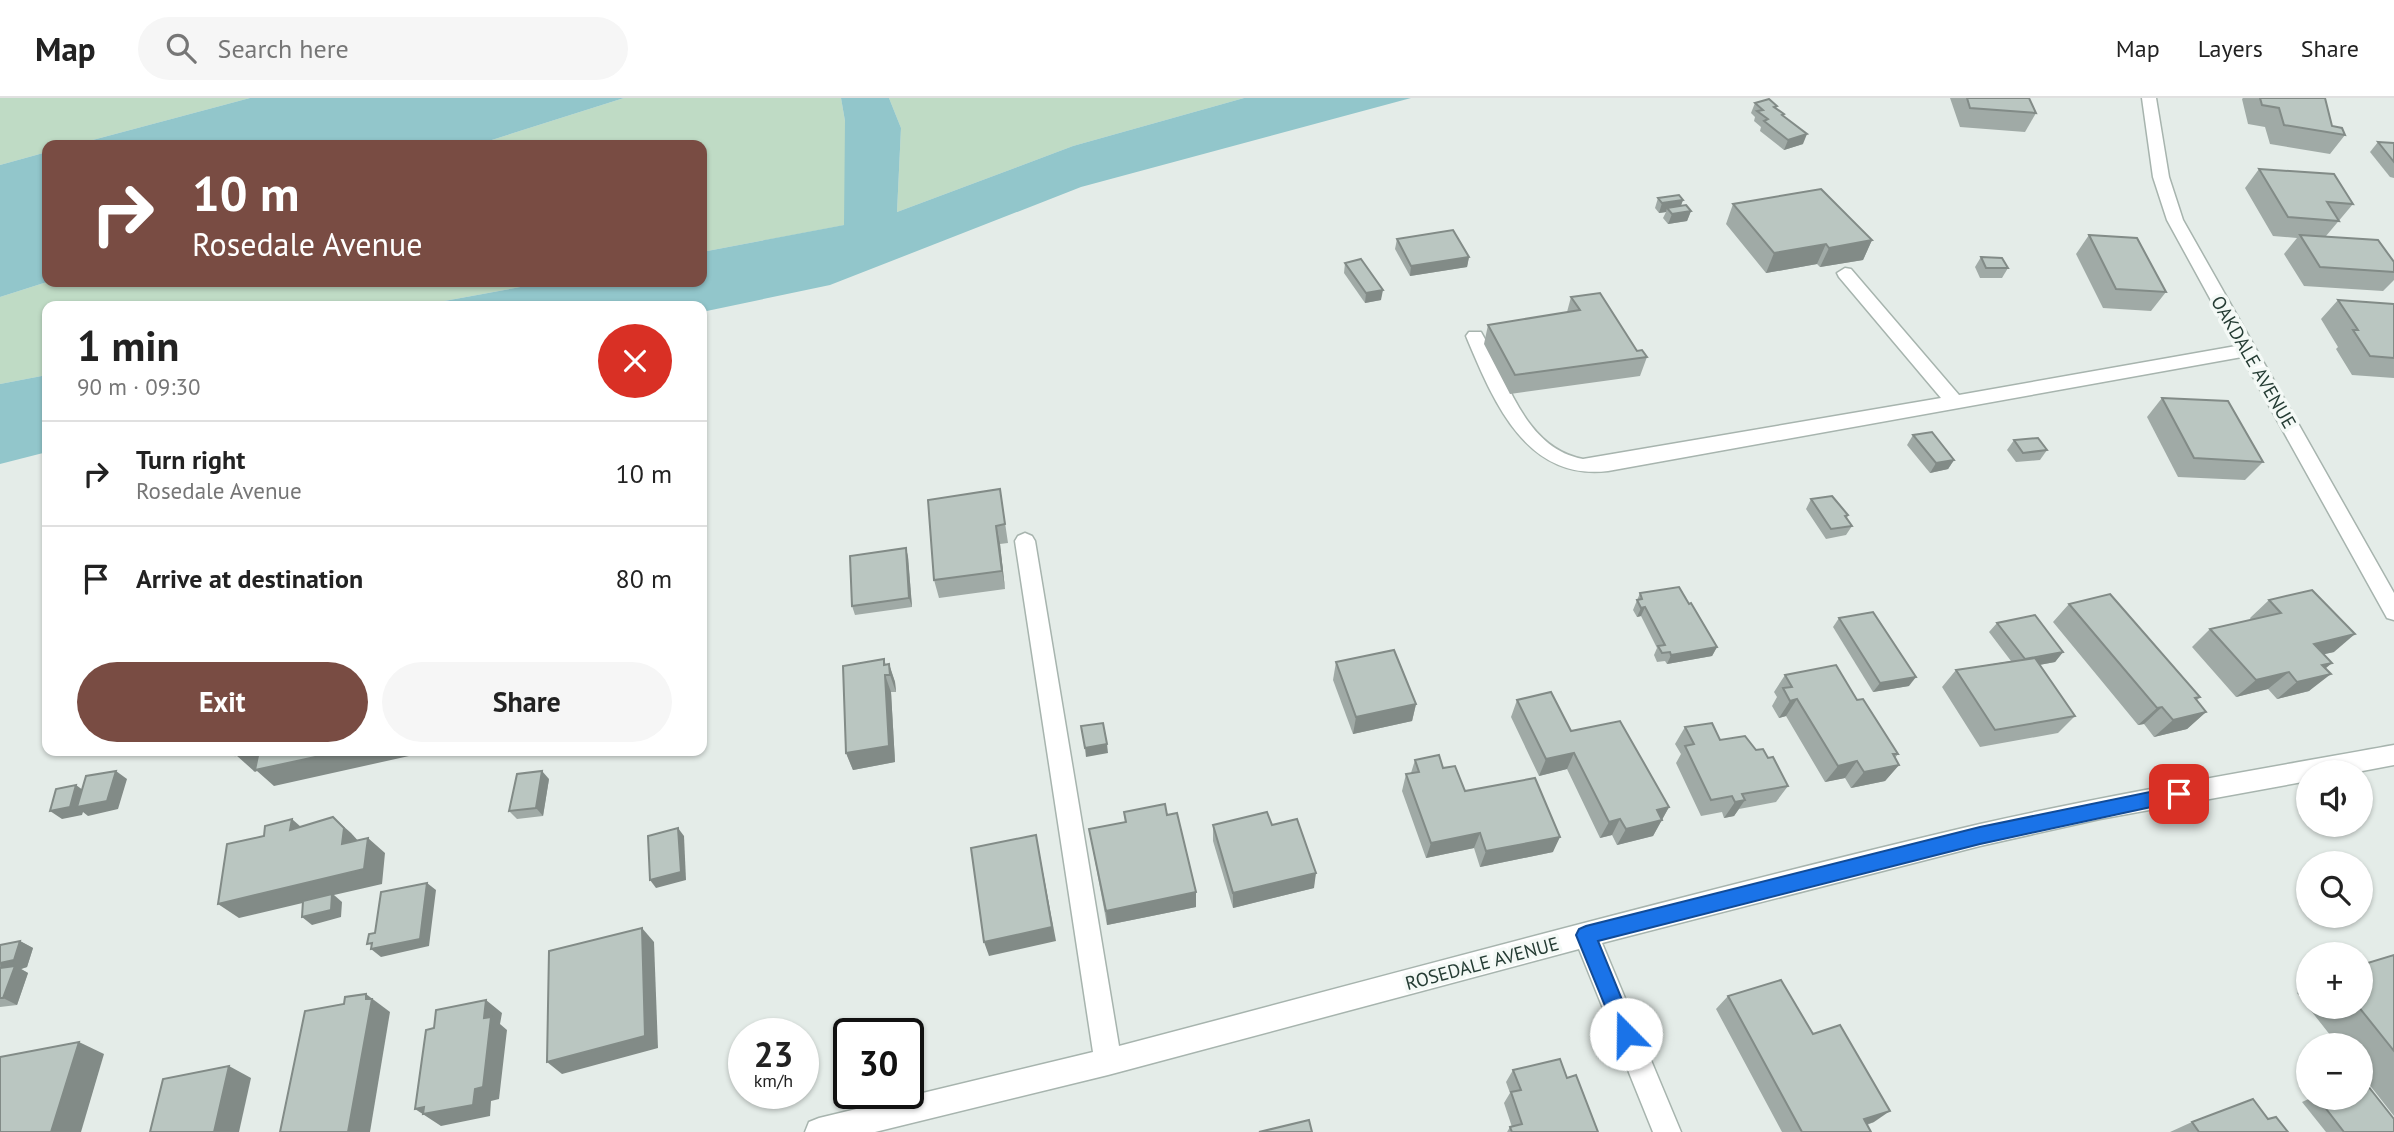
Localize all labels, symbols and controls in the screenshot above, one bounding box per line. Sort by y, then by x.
search box [138,17,628,80]
text: Map [35,27,96,70]
icon: search [162,29,200,67]
text: Search here [218,32,349,65]
text: Map [2116,33,2160,64]
text: Layers [2198,33,2263,64]
text: Share [2301,33,2359,64]
text: 10 m [192,161,299,225]
icon: right [77,168,168,259]
text: Rosedale Avenue [192,223,423,265]
street label: OAKDALE AVENUE [2206,291,2302,433]
text: 1 min [77,318,179,373]
button: close [598,324,672,398]
text: 90 m · 09:30 [77,372,201,401]
text: Turn right [136,443,245,476]
icon: right [77,455,115,493]
text: 10 m [616,457,672,490]
text: Rosedale Avenue [136,476,302,505]
icon: arrive [77,560,115,598]
text: Arrive at destination [136,562,363,595]
text: 80 m [616,562,672,595]
button: Exit [77,662,368,742]
button: Share [382,662,672,742]
map controls [2296,760,2373,1110]
button: sound [2296,760,2373,837]
pin [2149,764,2209,824]
icon: arrive [2160,775,2198,813]
button: search [2296,851,2373,928]
street label: ROSEDALE AVENUE [1403,931,1561,995]
button: + [2296,942,2373,1019]
position arrow [1589,997,1663,1071]
speed limit sign: 30 [833,1018,924,1109]
text: 23 [754,1031,793,1077]
button: − [2296,1033,2373,1110]
text: km/h [754,1069,793,1092]

